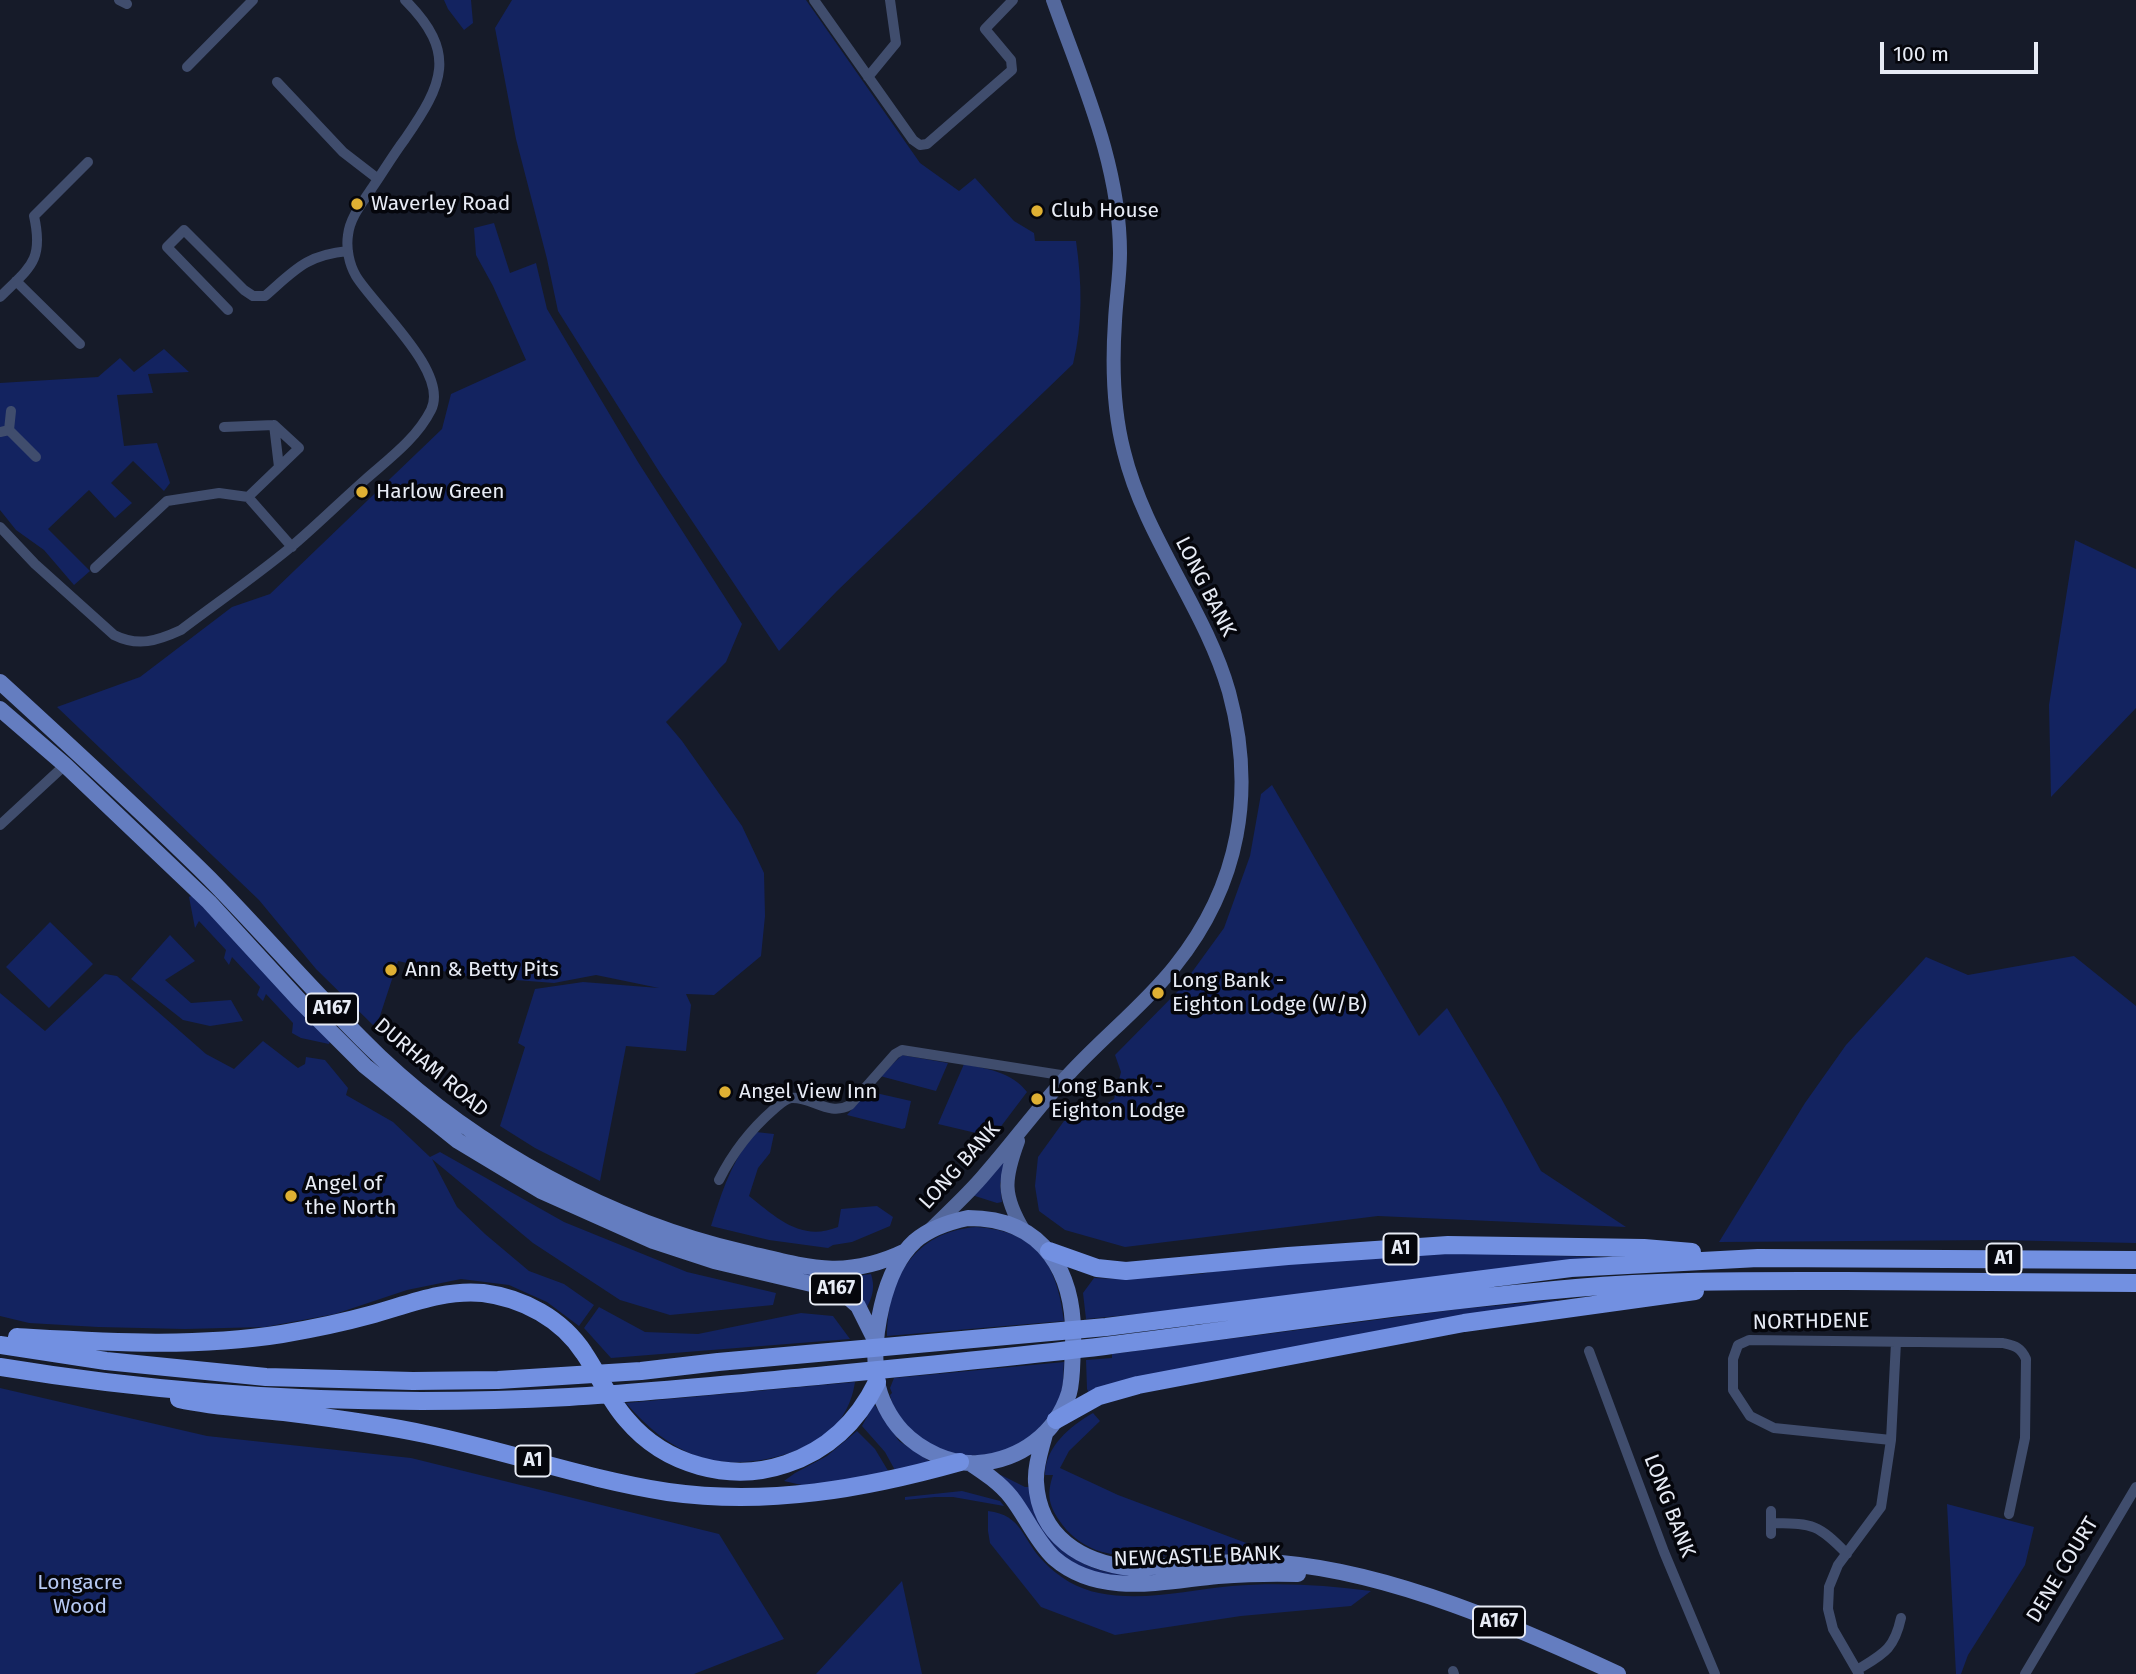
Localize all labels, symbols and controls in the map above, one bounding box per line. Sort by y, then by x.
scale bar [1884,28,2042,72]
text: 100 m [1893,41,1949,67]
place label: Waverley Road [371,191,510,217]
marker: Waverley Road [349,196,365,212]
place label: Club House [1051,198,1159,224]
marker: Club House [1029,203,1045,219]
place label: Harlow Green [376,479,505,505]
marker: Harlow Green [354,484,370,500]
street label: LONG BANK [1169,533,1241,641]
place label: Ann & Betty Pits [405,957,559,983]
marker: Ann & Betty Pits [383,962,399,978]
place label: Long Bank - Eighton Lodge (W/B) [1172,968,1367,1018]
marker: Long Bank - Eighton Lodge (W/B) [1150,985,1166,1001]
road number: A167 [306,993,358,1024]
street label: DURHAM ROAD [369,1013,493,1123]
place label: Long Bank - Eighton Lodge [1051,1074,1186,1124]
place label: Angel View Inn [739,1079,878,1105]
marker: Angel View Inn [717,1084,733,1100]
marker: Long Bank - Eighton Lodge [1029,1091,1045,1107]
street label: LONG BANK [914,1117,1006,1215]
place label: Angel of the North [305,1171,396,1221]
marker: Angel of the North [283,1188,299,1204]
road number: A1 [1384,1233,1418,1264]
road number: A1 [1986,1244,2022,1274]
road number: A167 [810,1274,862,1304]
street label: NORTHDENE [1752,1308,1870,1336]
road number: A1 [516,1446,550,1476]
street label: LONG BANK [1638,1451,1700,1561]
street label: DENE COURT [2022,1513,2104,1627]
street label: NEWCASTLE BANK [1113,1541,1281,1573]
park label: Longacre Wood [37,1570,123,1620]
road number: A167 [1473,1606,1525,1638]

